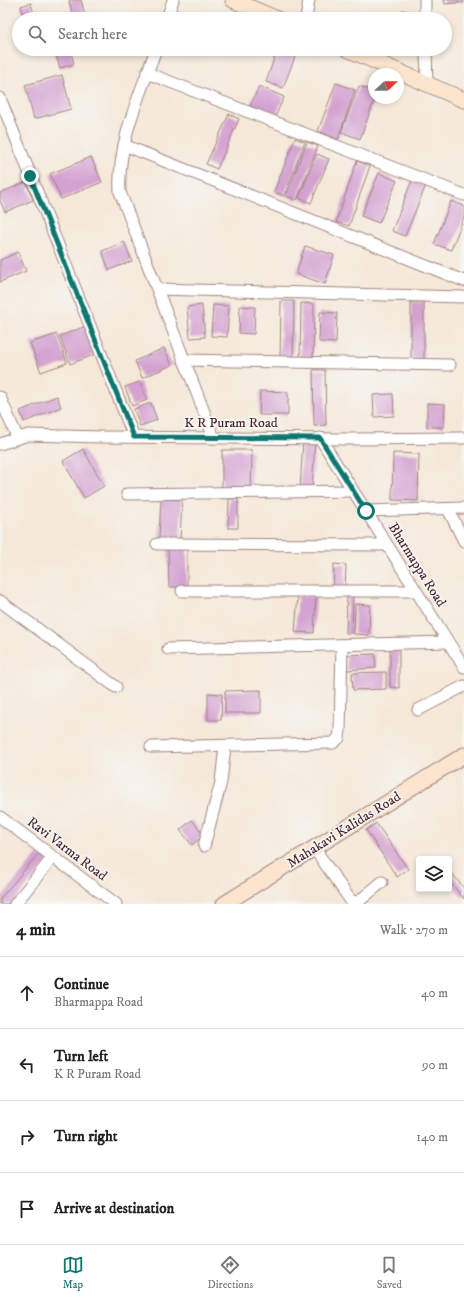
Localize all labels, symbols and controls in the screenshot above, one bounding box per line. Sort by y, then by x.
search box [12,12,452,56]
icon: search [26,23,48,45]
text: Search here [58,25,127,44]
north arrow [368,68,404,104]
route end [21,167,39,185]
street label: K R Puram Road [184,414,278,432]
route start [357,502,375,520]
street label: Bharmappa Road [384,520,450,610]
street label: Mahakavi Kalidas Road [284,788,404,872]
street label: Ravi Varma Road [23,813,111,885]
map controls [416,856,452,892]
button: layers [416,856,452,892]
text: 4 min [16,919,55,941]
text: Walk · 270 m [380,922,448,938]
text: Continue [54,975,109,994]
icon: ahead [16,982,38,1004]
text: 40 m [421,985,448,1001]
text: Bharmappa Road [54,994,143,1010]
text: Turn left [54,1047,108,1066]
icon: left [16,1054,38,1076]
text: 90 m [422,1057,448,1073]
text: K R Puram Road [54,1066,141,1082]
icon: right [16,1126,38,1148]
text: Turn right [54,1127,117,1146]
text: 140 m [416,1129,448,1145]
icon: arrive [16,1198,38,1220]
text: Arrive at destination [54,1199,174,1218]
tab: Map [62,1254,84,1292]
tab: Directions [208,1254,253,1292]
tab: Saved [377,1254,402,1292]

